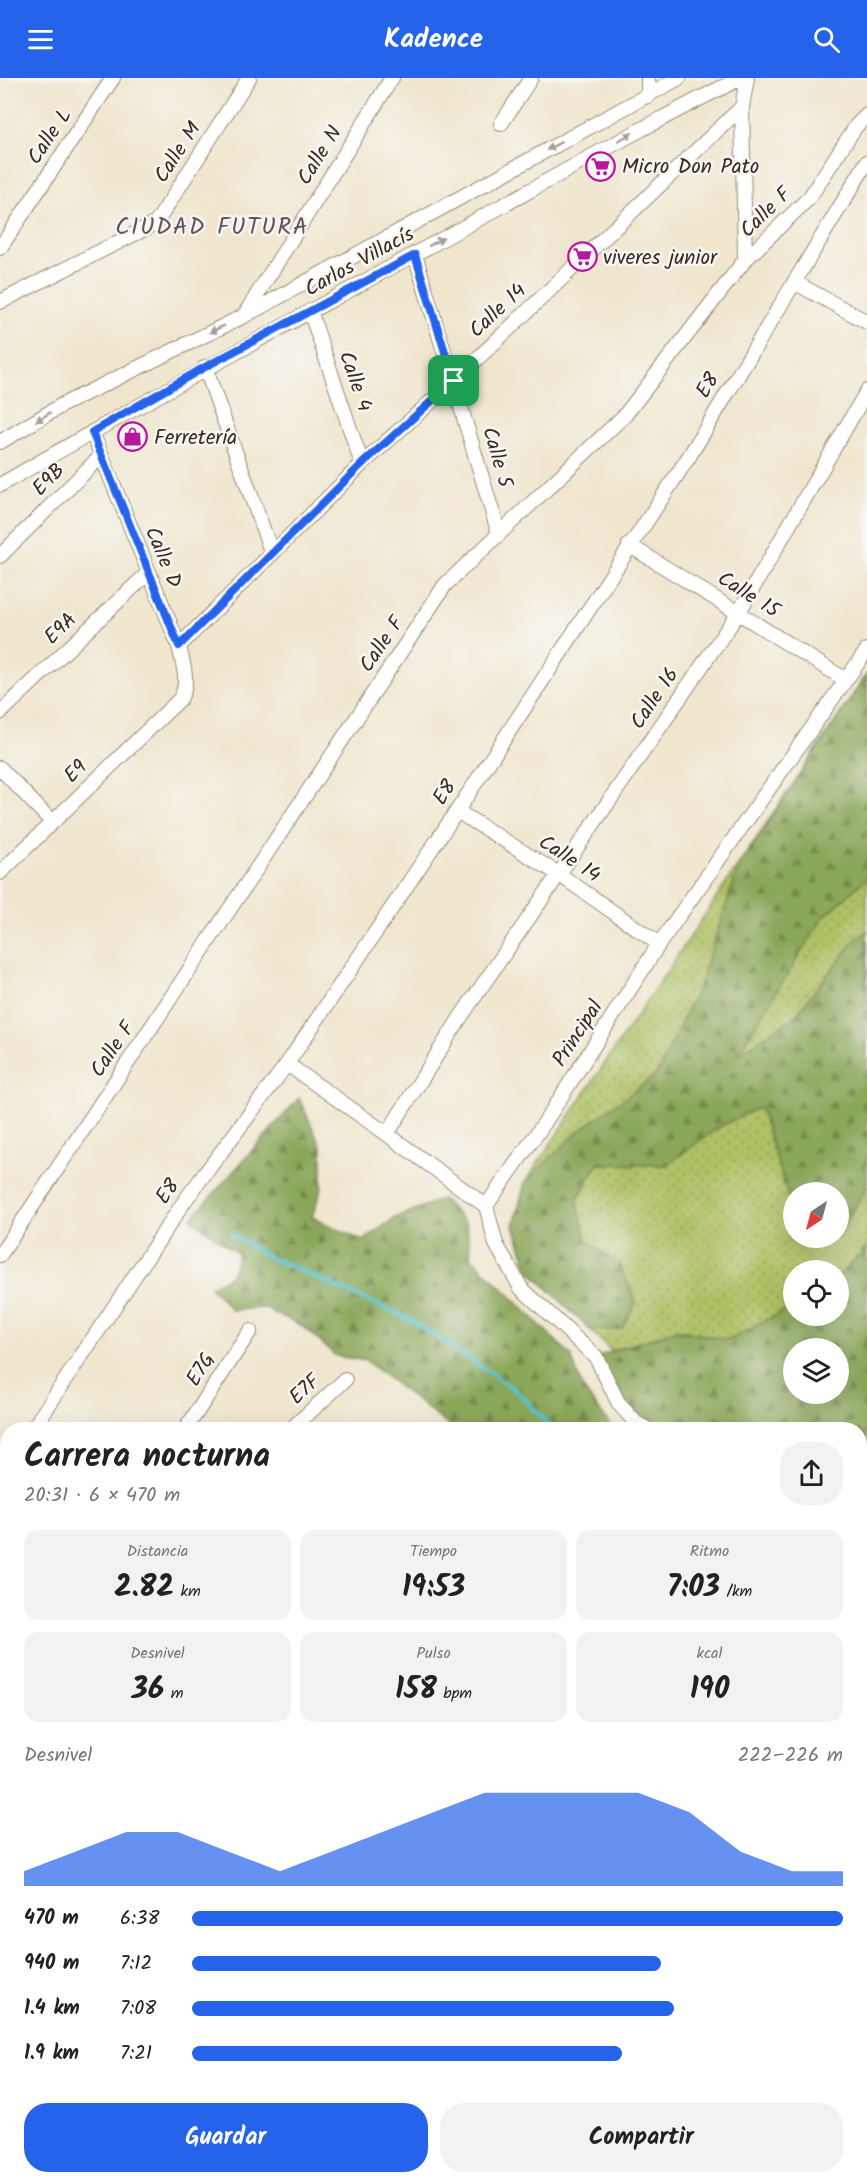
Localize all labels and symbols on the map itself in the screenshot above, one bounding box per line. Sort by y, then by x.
street label: Calle L [19,102,81,172]
street label: Calle M [146,115,211,190]
street label: Calle N [289,120,351,192]
one-way arrow [617,132,634,142]
one-way arrow [546,141,563,151]
supermarket icon: Micro Don Pato [585,150,617,182]
place label: Micro Don Pato [622,151,759,184]
street label: Calle F [732,178,801,246]
district label: CIUDAD FUTURA [115,208,309,247]
street label: Carlos Villacís [299,219,421,306]
one-way arrow [428,237,445,247]
supermarket icon: viveres junior [566,241,598,273]
place label: viveres junior [603,242,718,275]
street label: Calle 14 [462,276,534,347]
one-way arrow [208,325,225,334]
street label: Calle 4 [329,347,380,416]
pin [428,355,479,406]
street label: E8 [688,366,729,405]
one-way arrow [35,411,51,422]
shop icon: Ferretería [117,421,149,453]
place label: Ferretería [154,422,237,455]
street label: Calle 5 [472,423,521,493]
street label: E9B [25,456,73,504]
street label: Calle D [135,522,190,594]
street label: Calle 15 [710,563,787,628]
street label: E9A [37,605,85,653]
street label: Calle F [351,608,414,680]
street label: Calle 16 [622,661,688,737]
street label: E9 [56,752,96,792]
street label: E8 [425,773,466,812]
street label: Calle 14 [531,827,607,892]
street label: Principal [544,994,612,1074]
street label: Calle F [82,1013,145,1085]
street label: E8 [148,1172,189,1212]
north arrow [783,1182,849,1248]
street label: E7G [178,1346,225,1393]
street label: E7F [282,1365,330,1413]

